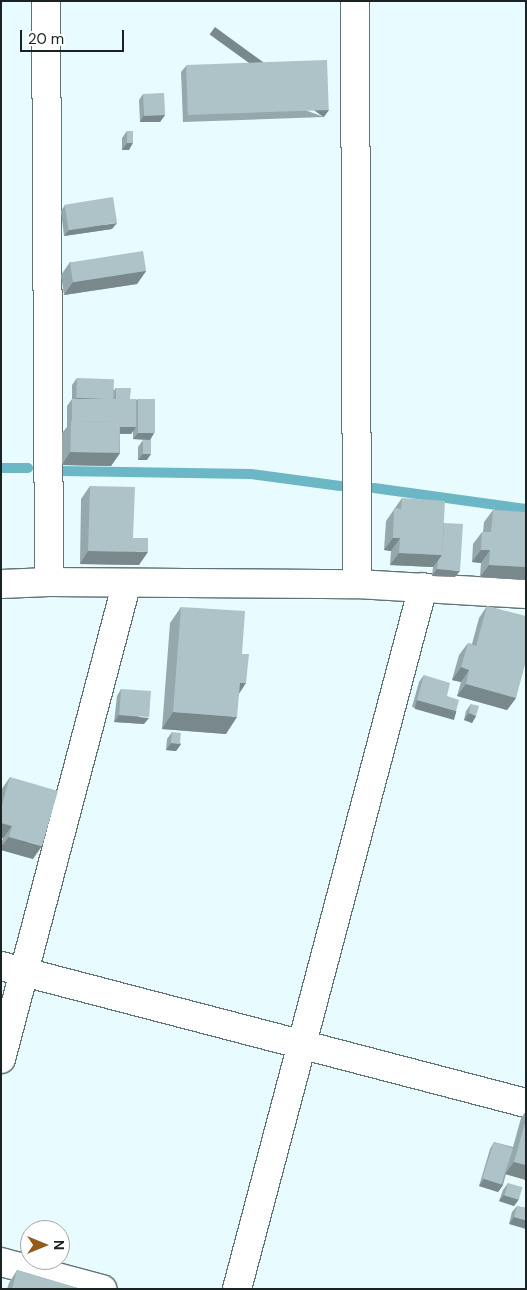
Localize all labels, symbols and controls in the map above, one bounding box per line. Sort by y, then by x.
scale bar [22,20,126,52]
text: 20 m [28,29,64,49]
north arrow [20,1220,70,1270]
text: N [50,1240,68,1250]

